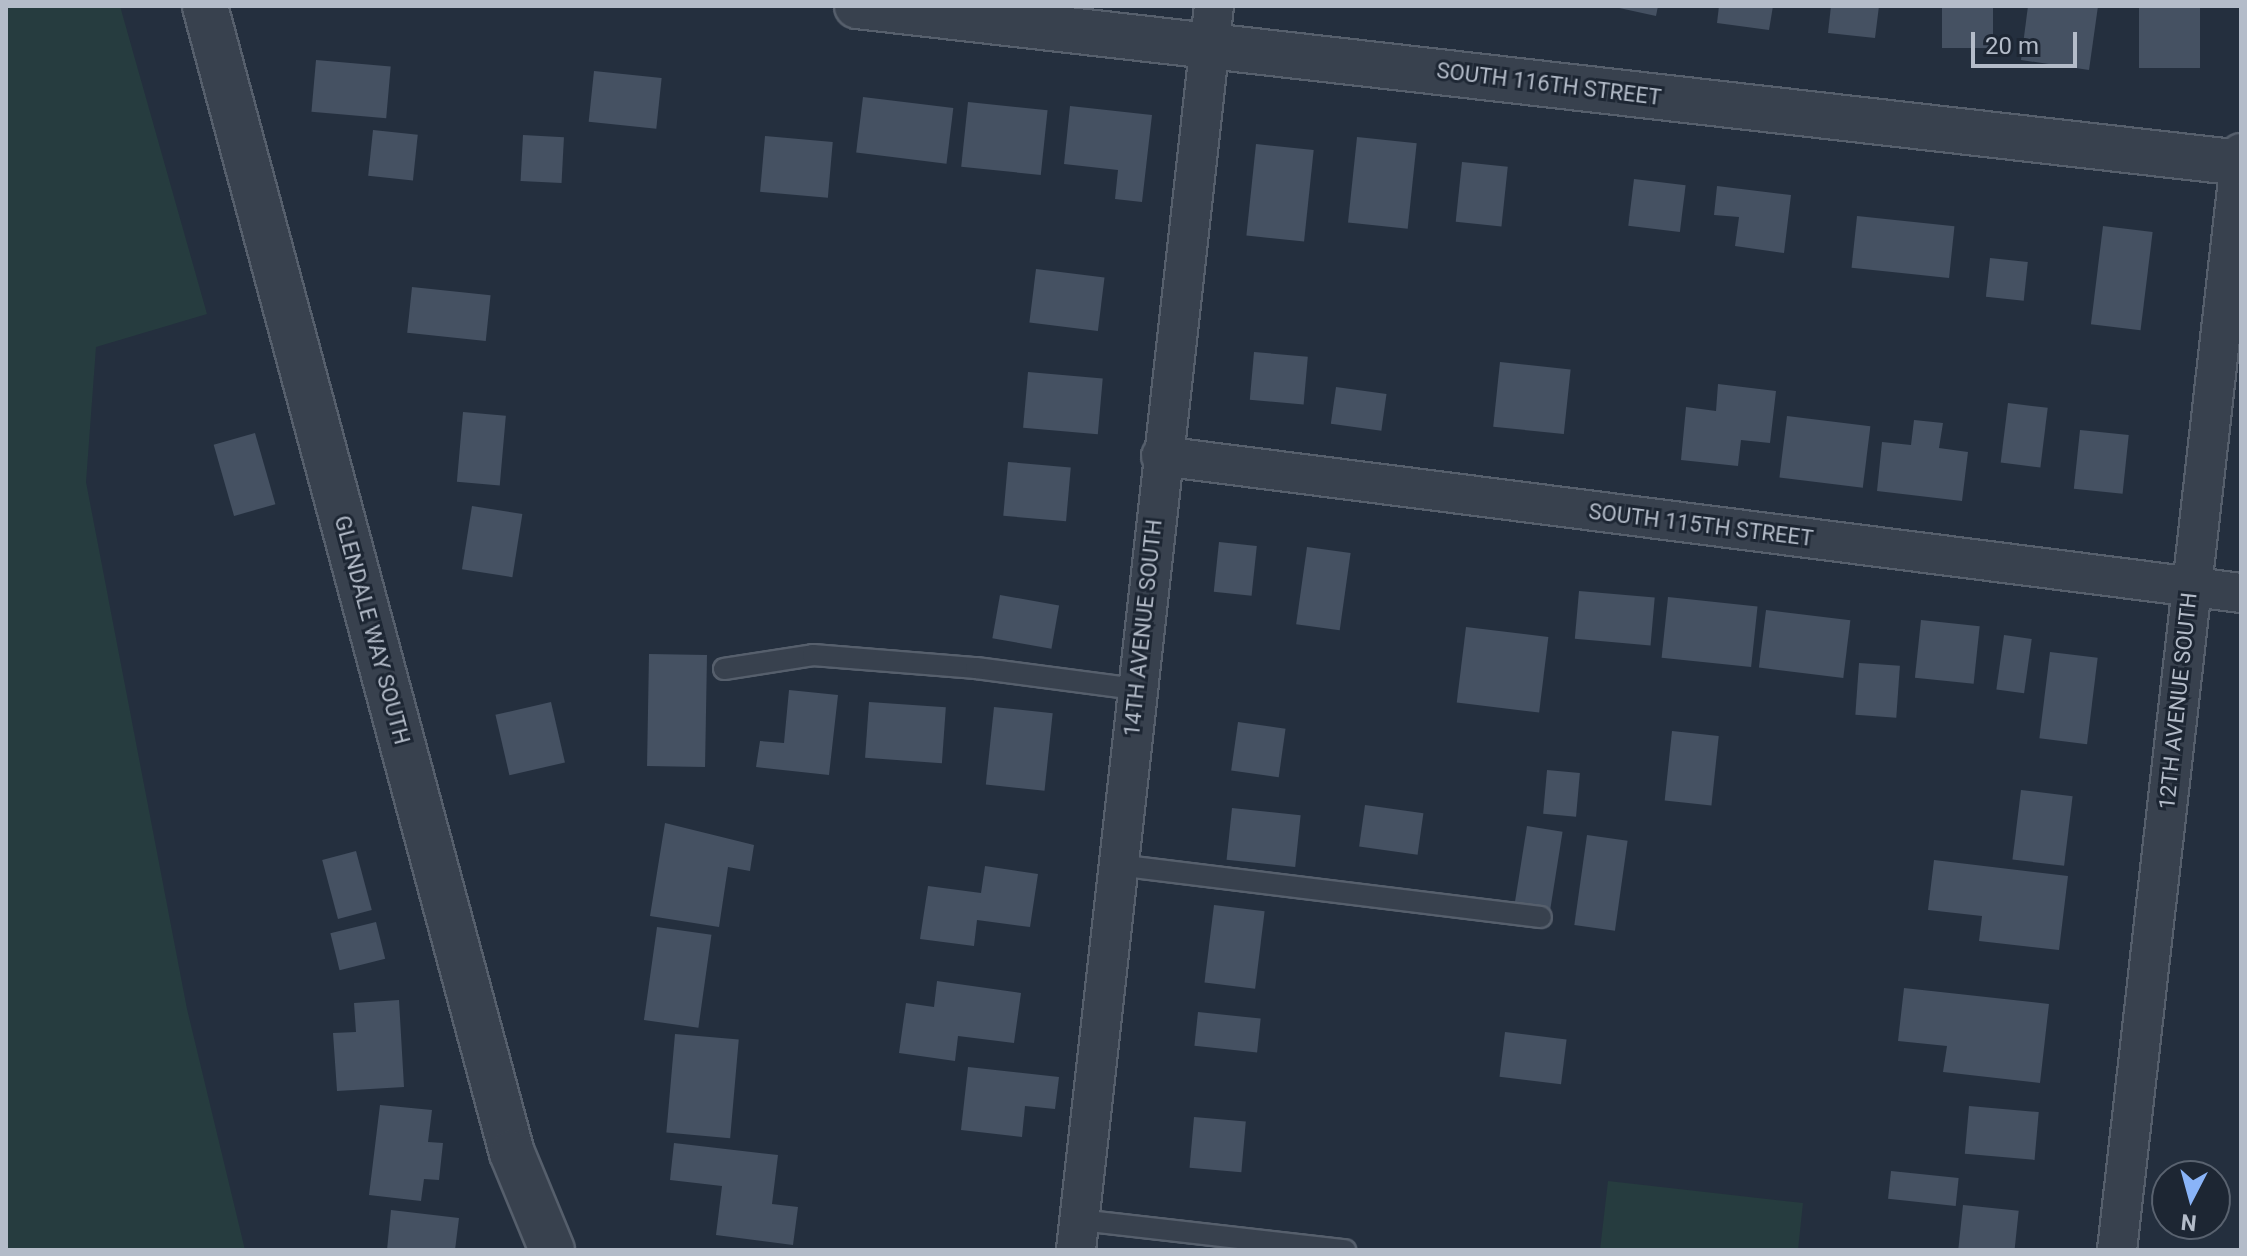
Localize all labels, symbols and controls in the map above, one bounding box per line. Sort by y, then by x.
scale bar [1975,16,2081,66]
text: 20 m [1985,32,2039,60]
street label: SOUTH 116TH STREET [1435,57,1663,111]
street label: SOUTH 115TH STREET [1587,498,1815,552]
street label: GLENDALE WAY SOUTH [329,513,415,747]
street label: 14TH AVENUE SOUTH [1118,518,1168,738]
street label: 12TH AVENUE SOUTH [2153,591,2203,811]
north arrow [2151,1160,2231,1240]
text: N [2180,1209,2198,1236]

